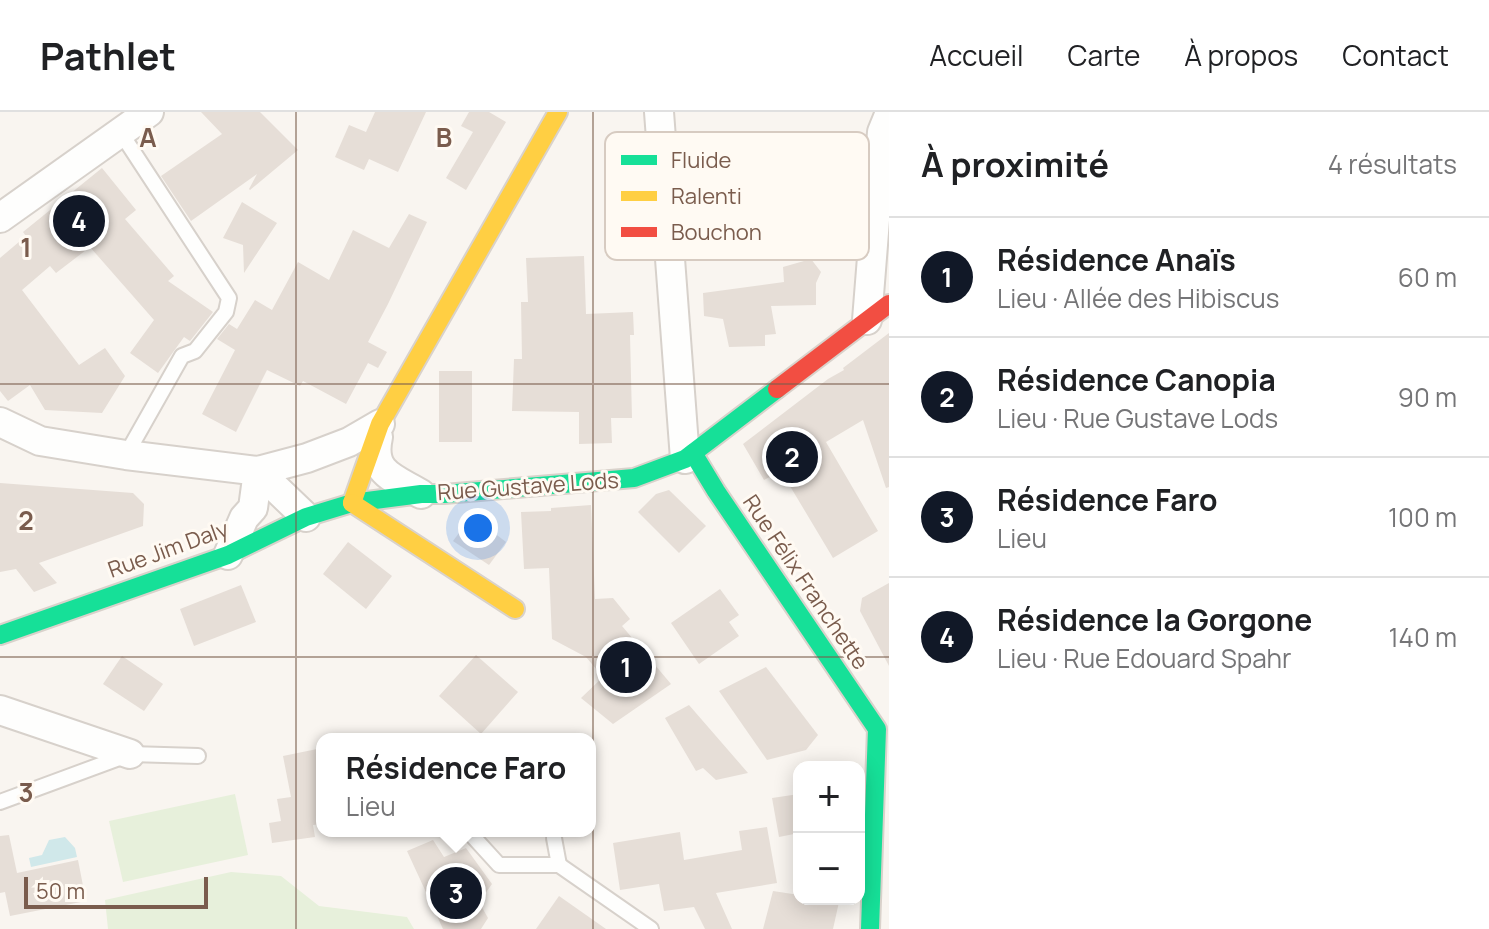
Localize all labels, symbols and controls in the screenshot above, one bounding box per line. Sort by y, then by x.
text: Pathlet [40,29,176,81]
text: Accueil [929,36,1024,74]
text: Carte [1068,36,1140,74]
text: À propos [1184,36,1298,74]
text: Contact [1342,36,1449,74]
text: A [139,119,157,155]
text: B [436,119,452,155]
legend [605,132,869,260]
text: À proximité [921,141,1109,187]
text: Fluide [671,145,731,175]
text: 4 résultats [1328,146,1457,182]
text: Ralenti [671,181,742,211]
pin: 4 [53,191,105,251]
text: Bouchon [671,217,762,247]
text: 1 [20,229,32,265]
text: Résidence Anaïs [997,239,1236,280]
text: 1 [941,259,953,295]
text: 60 m [1398,259,1457,295]
text: Lieu · Allée des Hibiscus [997,280,1279,316]
text: Résidence Canopia [997,359,1276,400]
text: 2 [939,379,955,415]
text: 90 m [1398,379,1457,415]
text: Lieu · Rue Gustave Lods [997,400,1278,436]
pin: 2 [766,427,818,487]
street label: Rue Gustave Lods [436,465,620,507]
text: Résidence Faro [997,479,1218,520]
street label: Rue Félix Franchette [736,489,876,675]
text: 3 [939,499,955,535]
text: 100 m [1388,499,1457,535]
text: 2 [18,502,34,538]
your location [458,508,498,548]
street label: Rue Jim Daly [104,513,233,585]
text: Lieu [997,520,1047,556]
text: Résidence la Gorgone [997,599,1312,640]
text: 4 [939,619,955,655]
text: 140 m [1388,619,1457,655]
pin: 1 [600,637,652,697]
text: Lieu · Rue Edouard Spahr [997,640,1291,676]
popup [316,733,596,837]
text: Résidence Faro [346,747,566,788]
map controls [793,761,865,905]
button: + [793,761,865,833]
text: 3 [18,774,34,810]
text: Lieu [346,788,396,824]
button: − [793,833,865,905]
pin: 3 [430,863,482,923]
scale bar [24,873,208,909]
text: 50 m [36,876,85,906]

